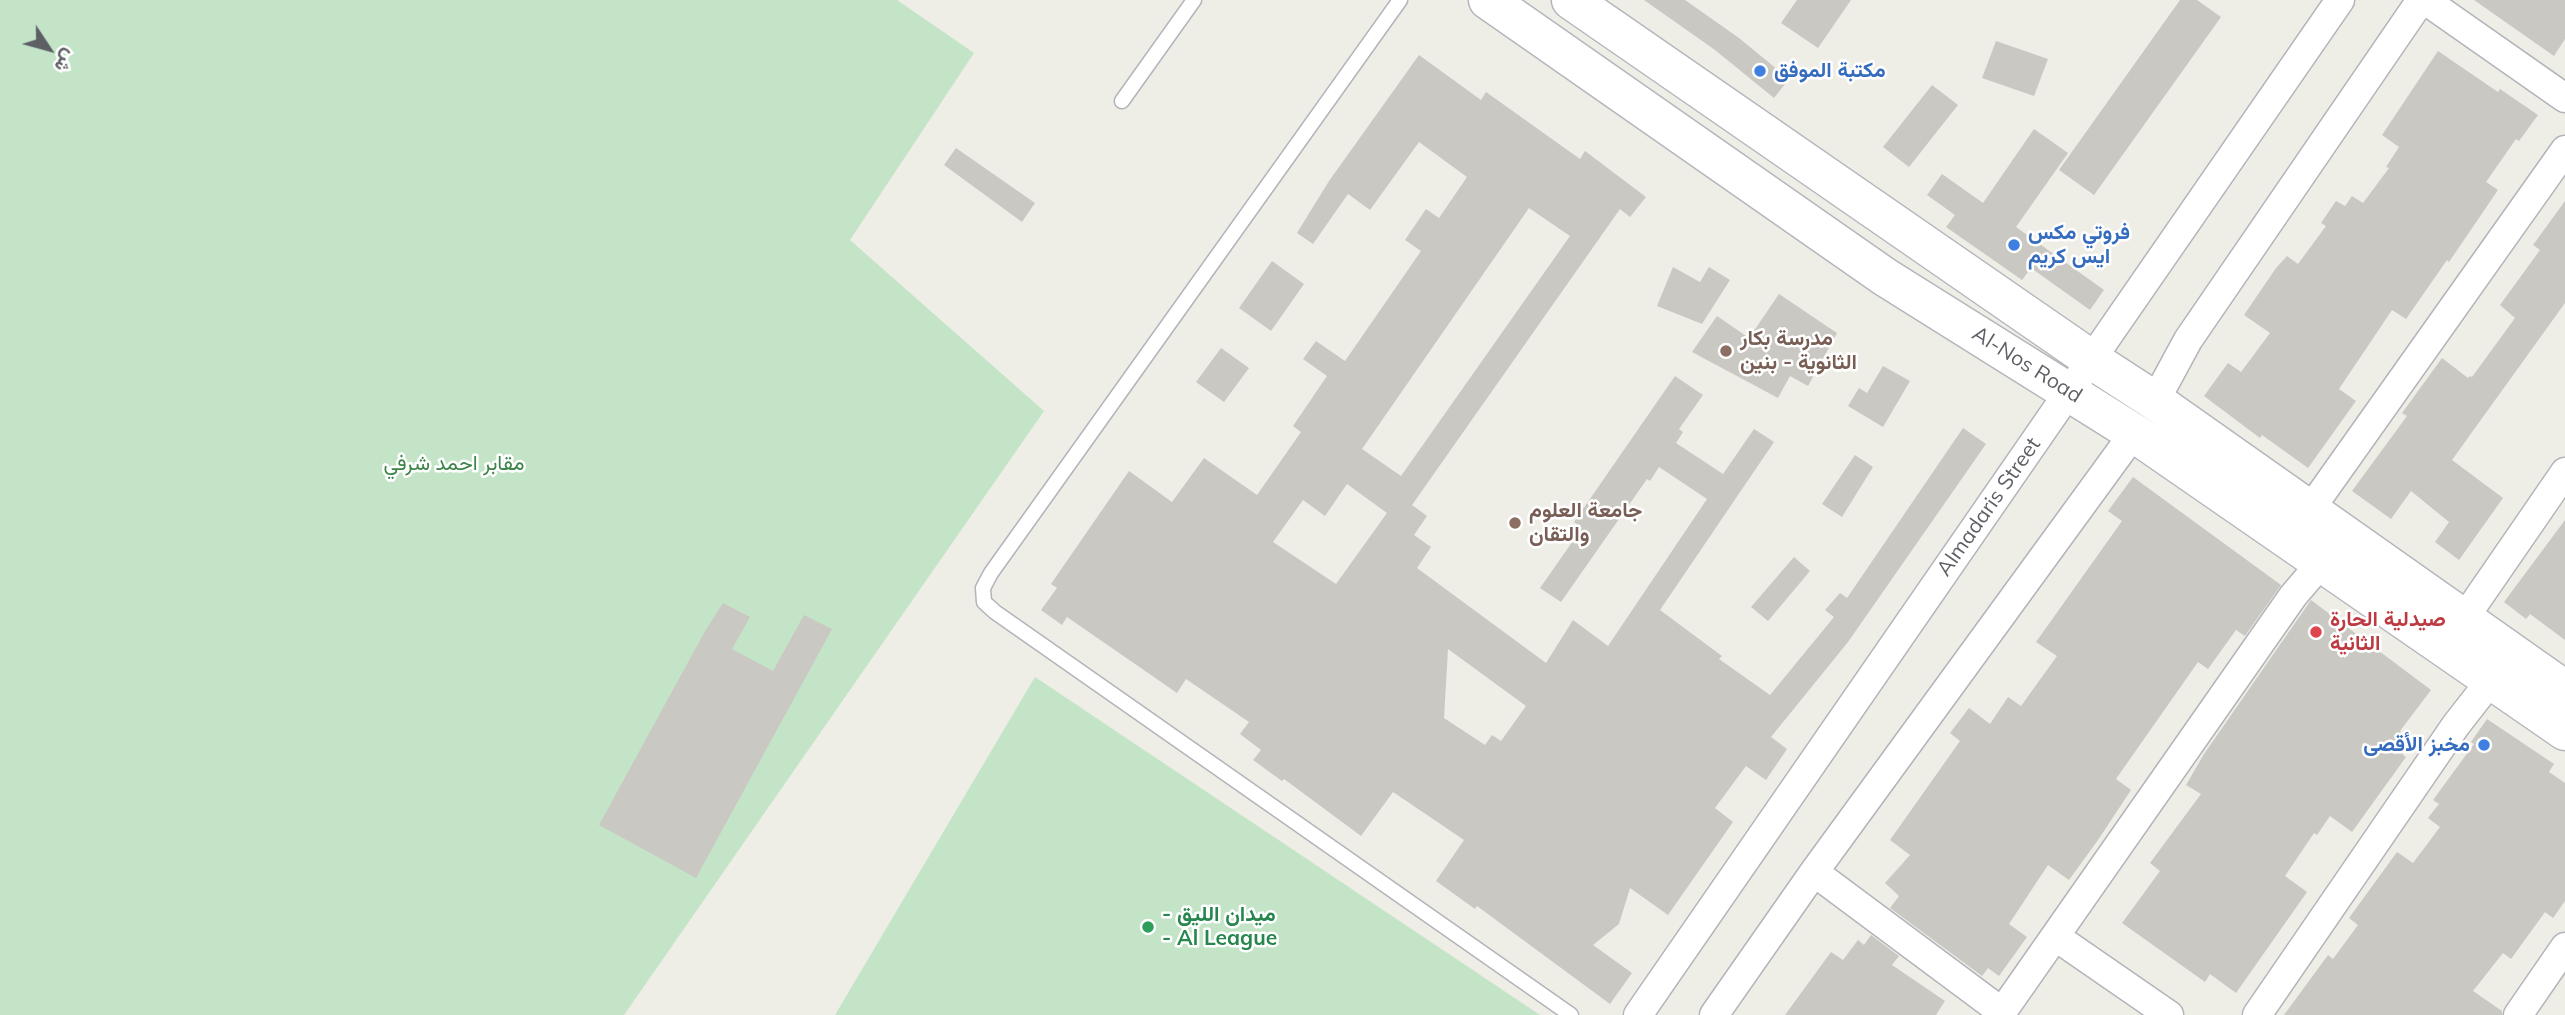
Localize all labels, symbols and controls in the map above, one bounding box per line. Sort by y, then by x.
north arrow [14,14,84,84]
text: ش [50,45,82,78]
place label: مكتبة الموفق [1774,58,1886,84]
marker: مكتبة الموفق [1752,63,1768,79]
place label: فروتي مكس ايس كريم [2028,220,2130,270]
marker: فروتي مكس ايس كريم [2006,237,2022,253]
street label: Al-Nos Road [1968,321,2086,409]
place label: مدرسة بكار الثانوية - بنين [1740,326,1857,376]
marker: مدرسة بكار الثانوية - بنين [1718,343,1734,359]
street label: Almadaris Street [1932,433,2046,581]
park label: مقابر احمد شرفي [383,451,525,477]
place label: جامعة العلوم والتقان [1529,498,1642,548]
marker: جامعة العلوم والتقان [1507,515,1523,531]
place label: صيدلية الحارة الثانية [2330,607,2446,657]
marker: صيدلية الحارة الثانية [2308,624,2324,640]
place label: مخبز الأقصى [2363,732,2470,758]
marker: مخبز الأقصى [2476,737,2492,753]
place label: - ميدان الليق - Al League [1162,902,1277,952]
marker: - ميدان الليق - Al League [1140,919,1156,935]

